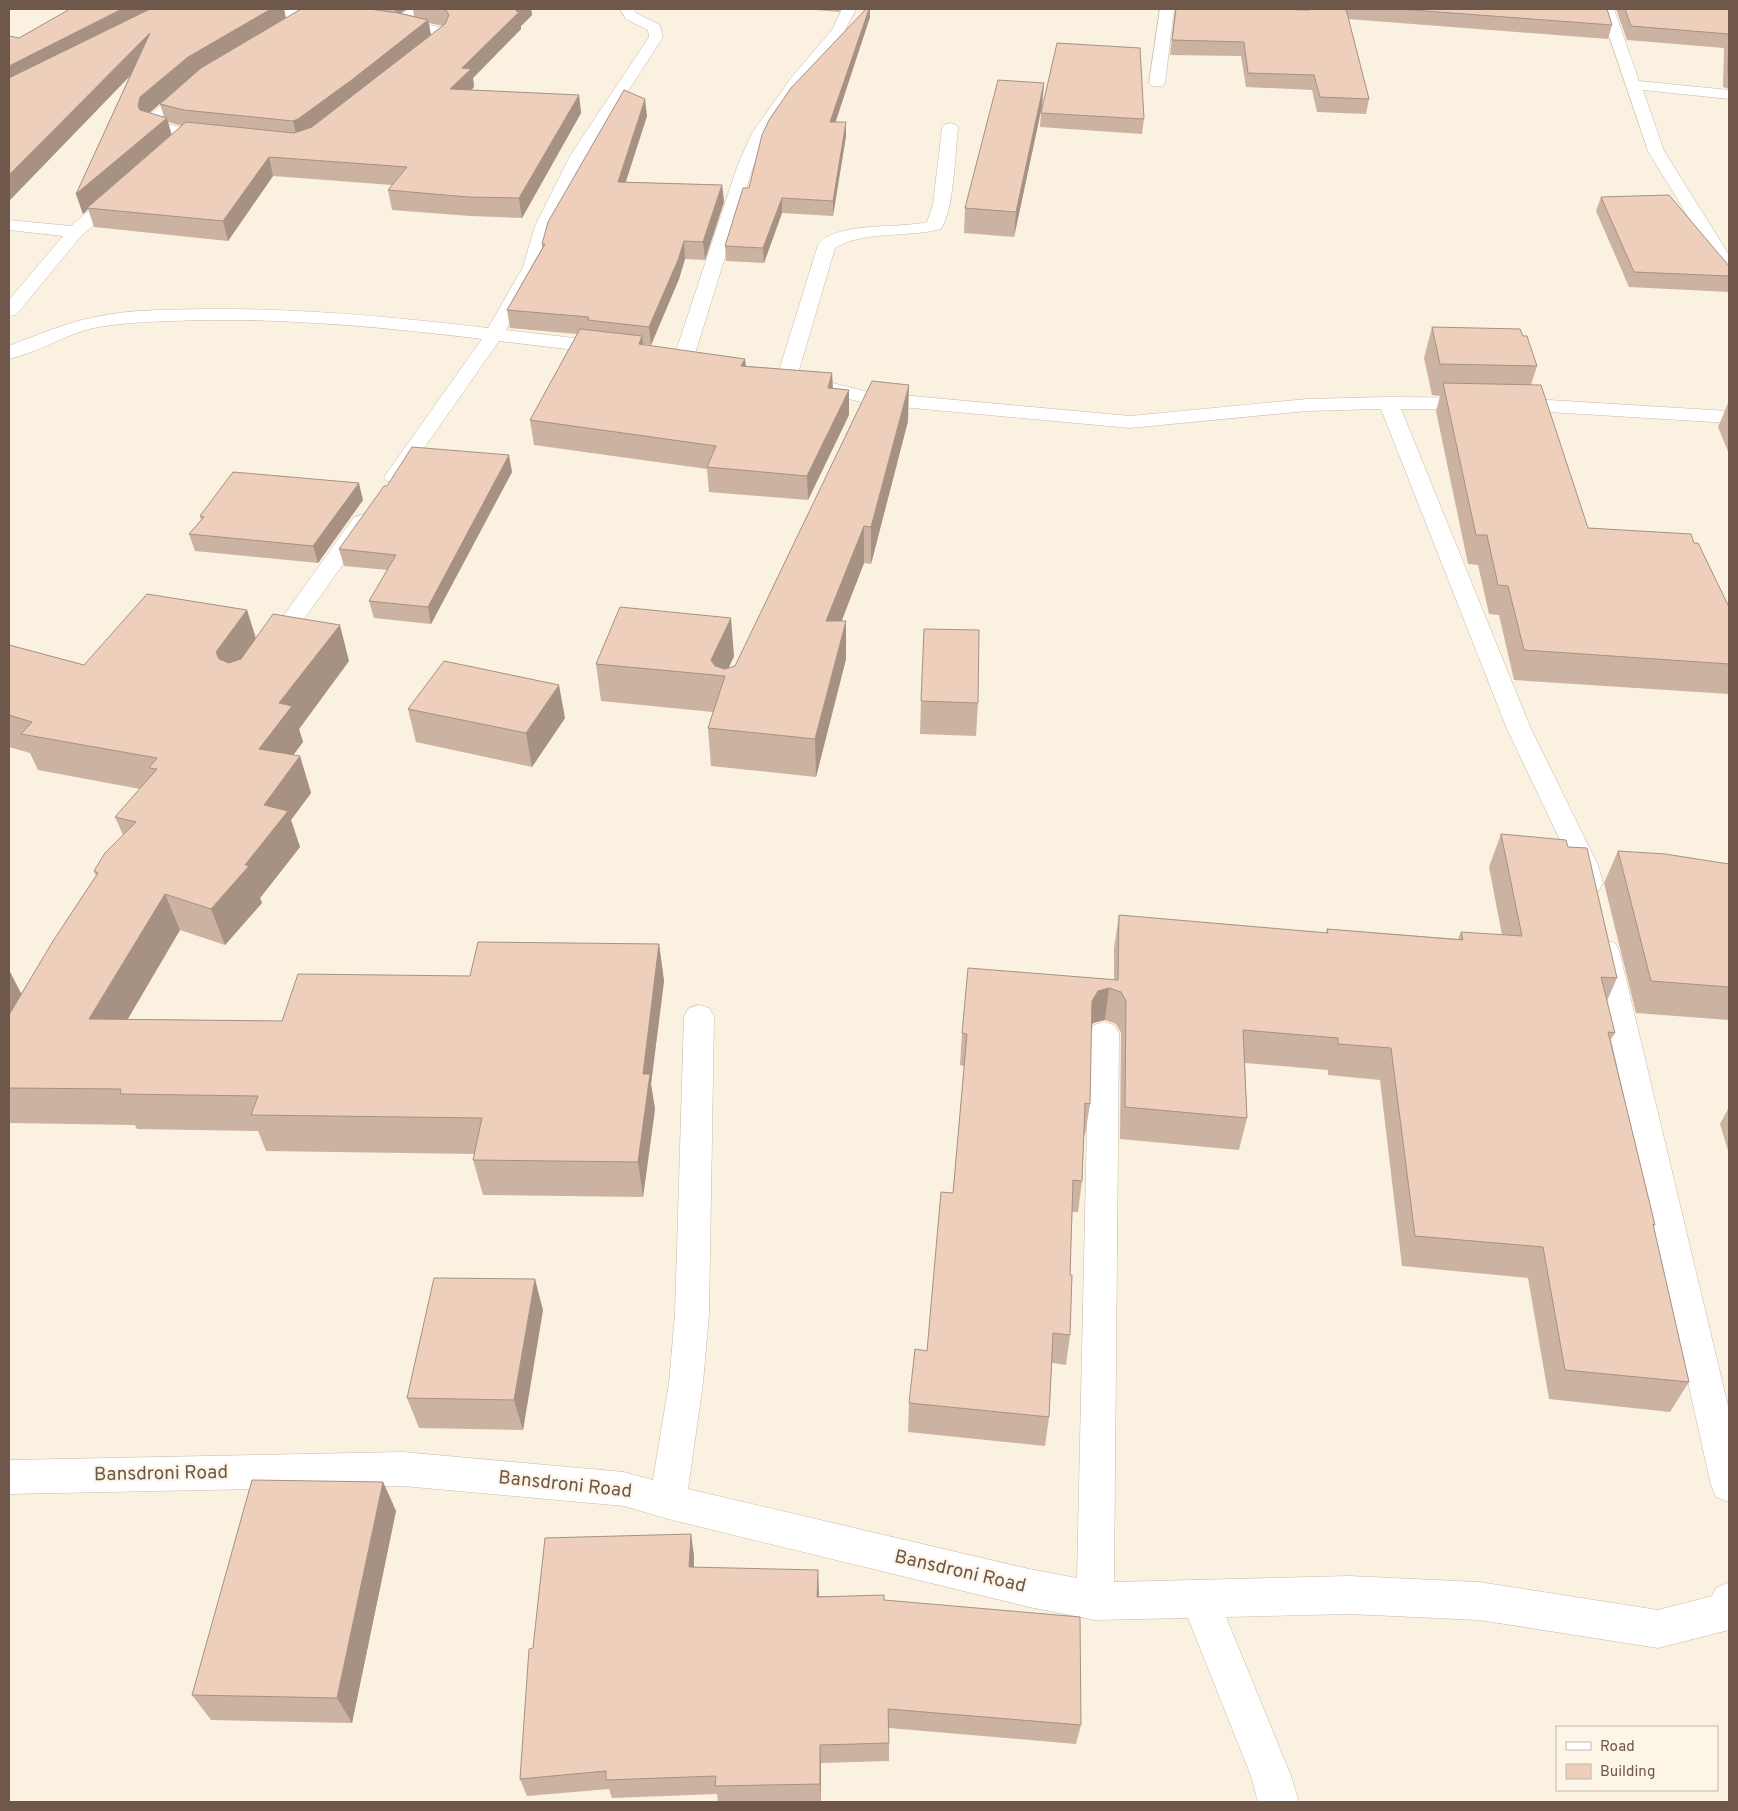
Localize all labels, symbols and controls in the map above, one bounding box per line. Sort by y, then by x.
street label: Bansdroni Road [94,1461,228,1487]
street label: Bansdroni Road [497,1466,633,1504]
street label: Bansdroni Road [892,1545,1028,1599]
legend [1556,1726,1718,1791]
text: Road [1600,1738,1635,1757]
text: Building [1600,1763,1655,1782]

